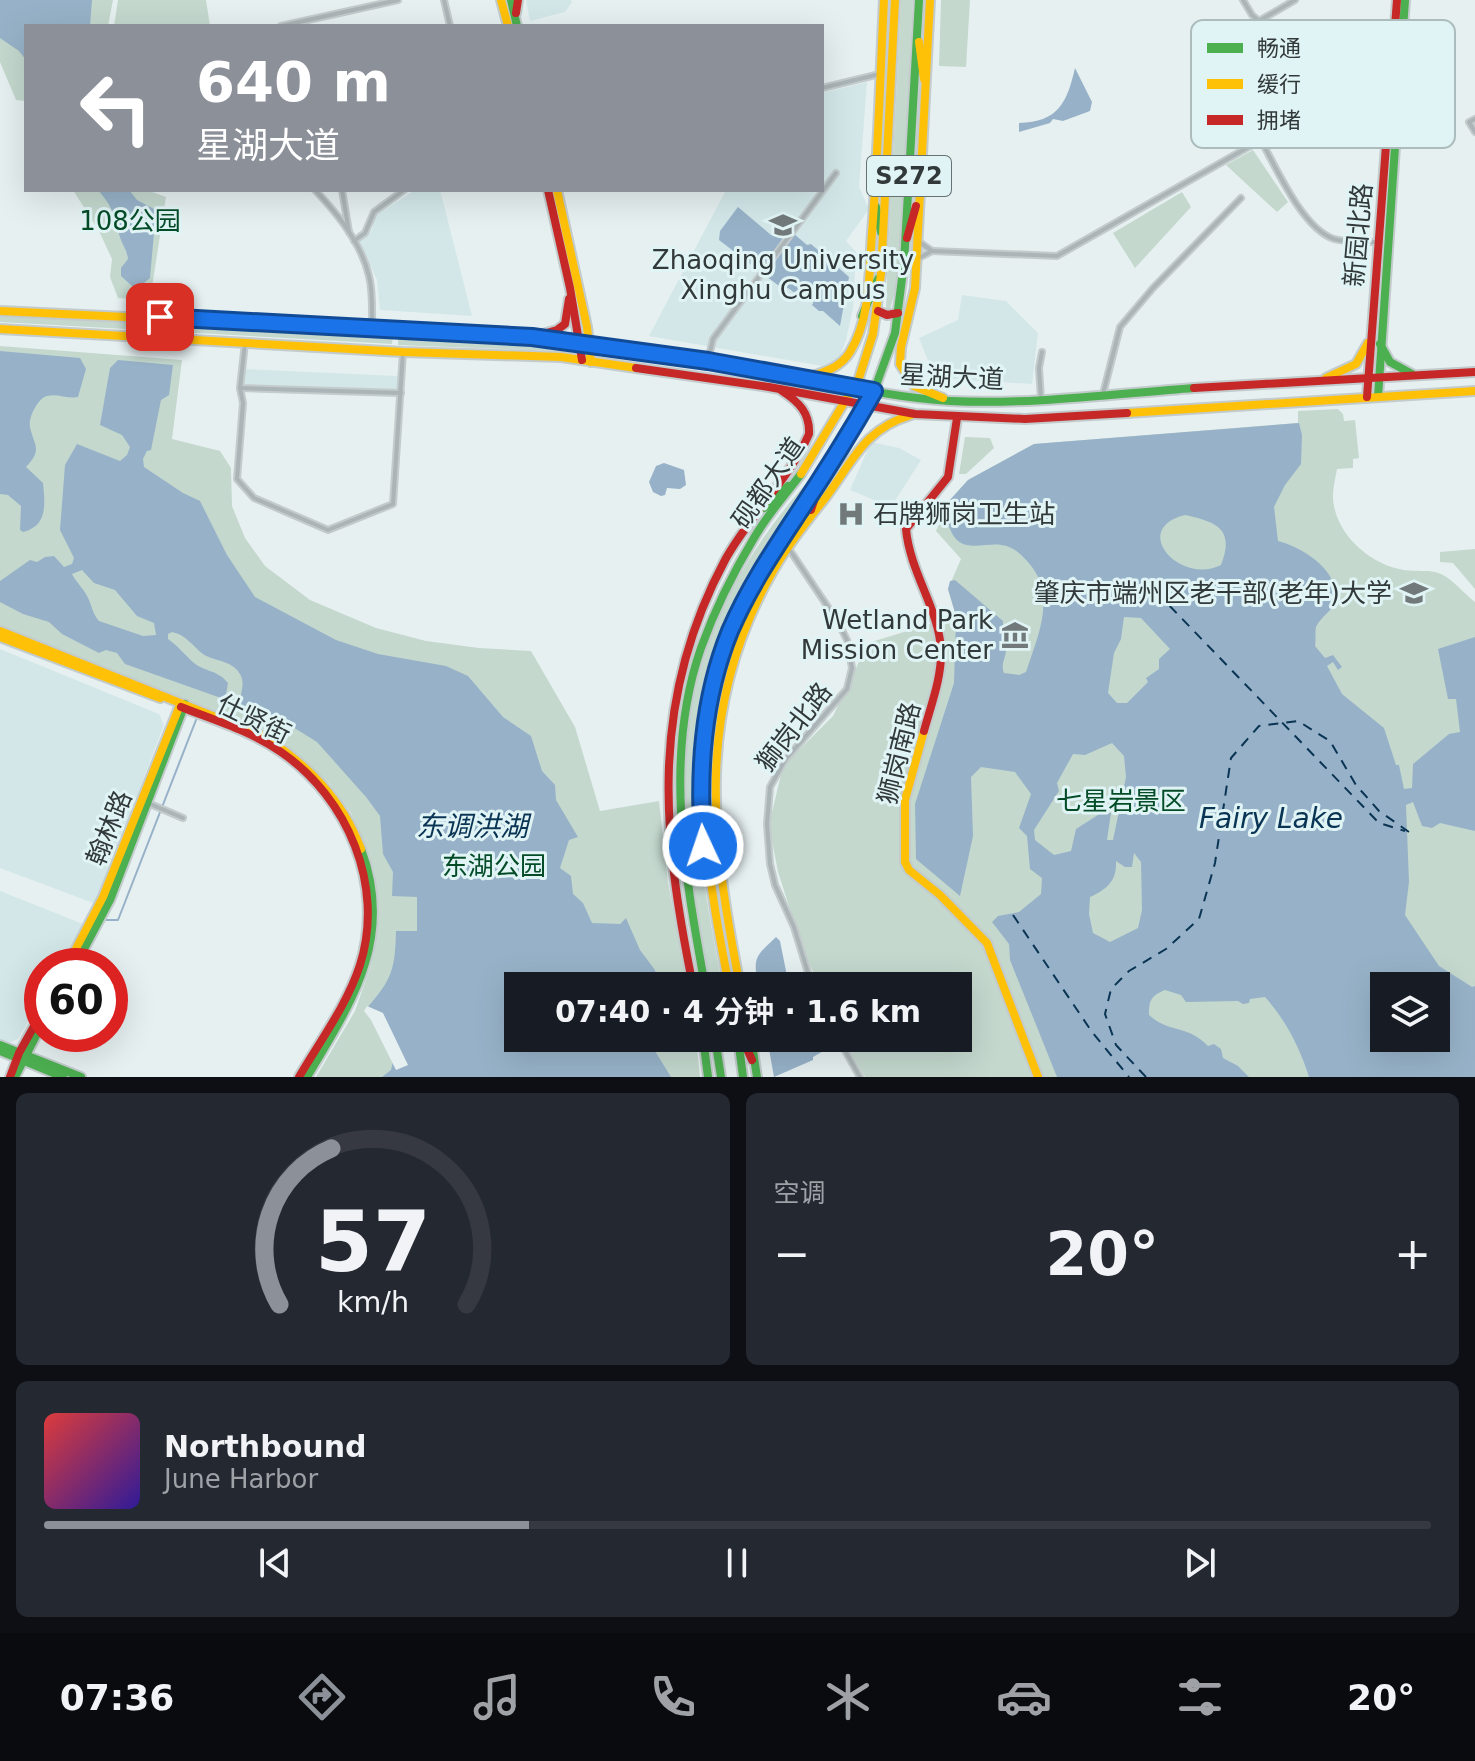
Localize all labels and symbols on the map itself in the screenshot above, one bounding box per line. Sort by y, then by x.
legend [1191,20,1455,148]
text: 畅通 [1257,36,1301,61]
text: 缓行 [1257,72,1301,97]
text: 拥堵 [1257,108,1301,133]
road number: S272 [867,156,951,196]
street label: 新园北路 [1339,182,1377,288]
park label: 108公园 [79,206,181,236]
school or university icon: Zhaoqing University Xinghu Campus [768,210,798,240]
place label: Zhaoqing University Xinghu Campus [652,245,914,305]
pin [126,283,194,351]
street label: 星湖大道 [899,359,1005,395]
street label: 砚都大道 [726,432,810,534]
hospital icon: 石牌狮岗卫生站 [836,499,866,529]
place label: 石牌狮岗卫生站 [873,499,1055,529]
place label: 肇庆市端州区老干部(老年)大学 [1034,578,1392,608]
school or university icon: 肇庆市端州区老干部(老年)大学 [1399,578,1429,608]
place label: Wetland Park Mission Center [801,605,993,665]
museum icon: Wetland Park Mission Center [1000,620,1030,650]
street label: 獅岗北路 [750,677,838,777]
street label: 仕贤街 [212,688,296,750]
street label: 狮岗南路 [872,699,926,807]
street label: 翰林路 [80,786,138,870]
park label: 七星岩景区 [1056,786,1186,816]
water label: Fairy Lake [1199,802,1343,835]
position arrow [661,804,745,888]
water label: 东调洪湖 [416,810,532,843]
park label: 东湖公园 [442,851,546,881]
speed limit sign: 60 [24,948,128,1052]

